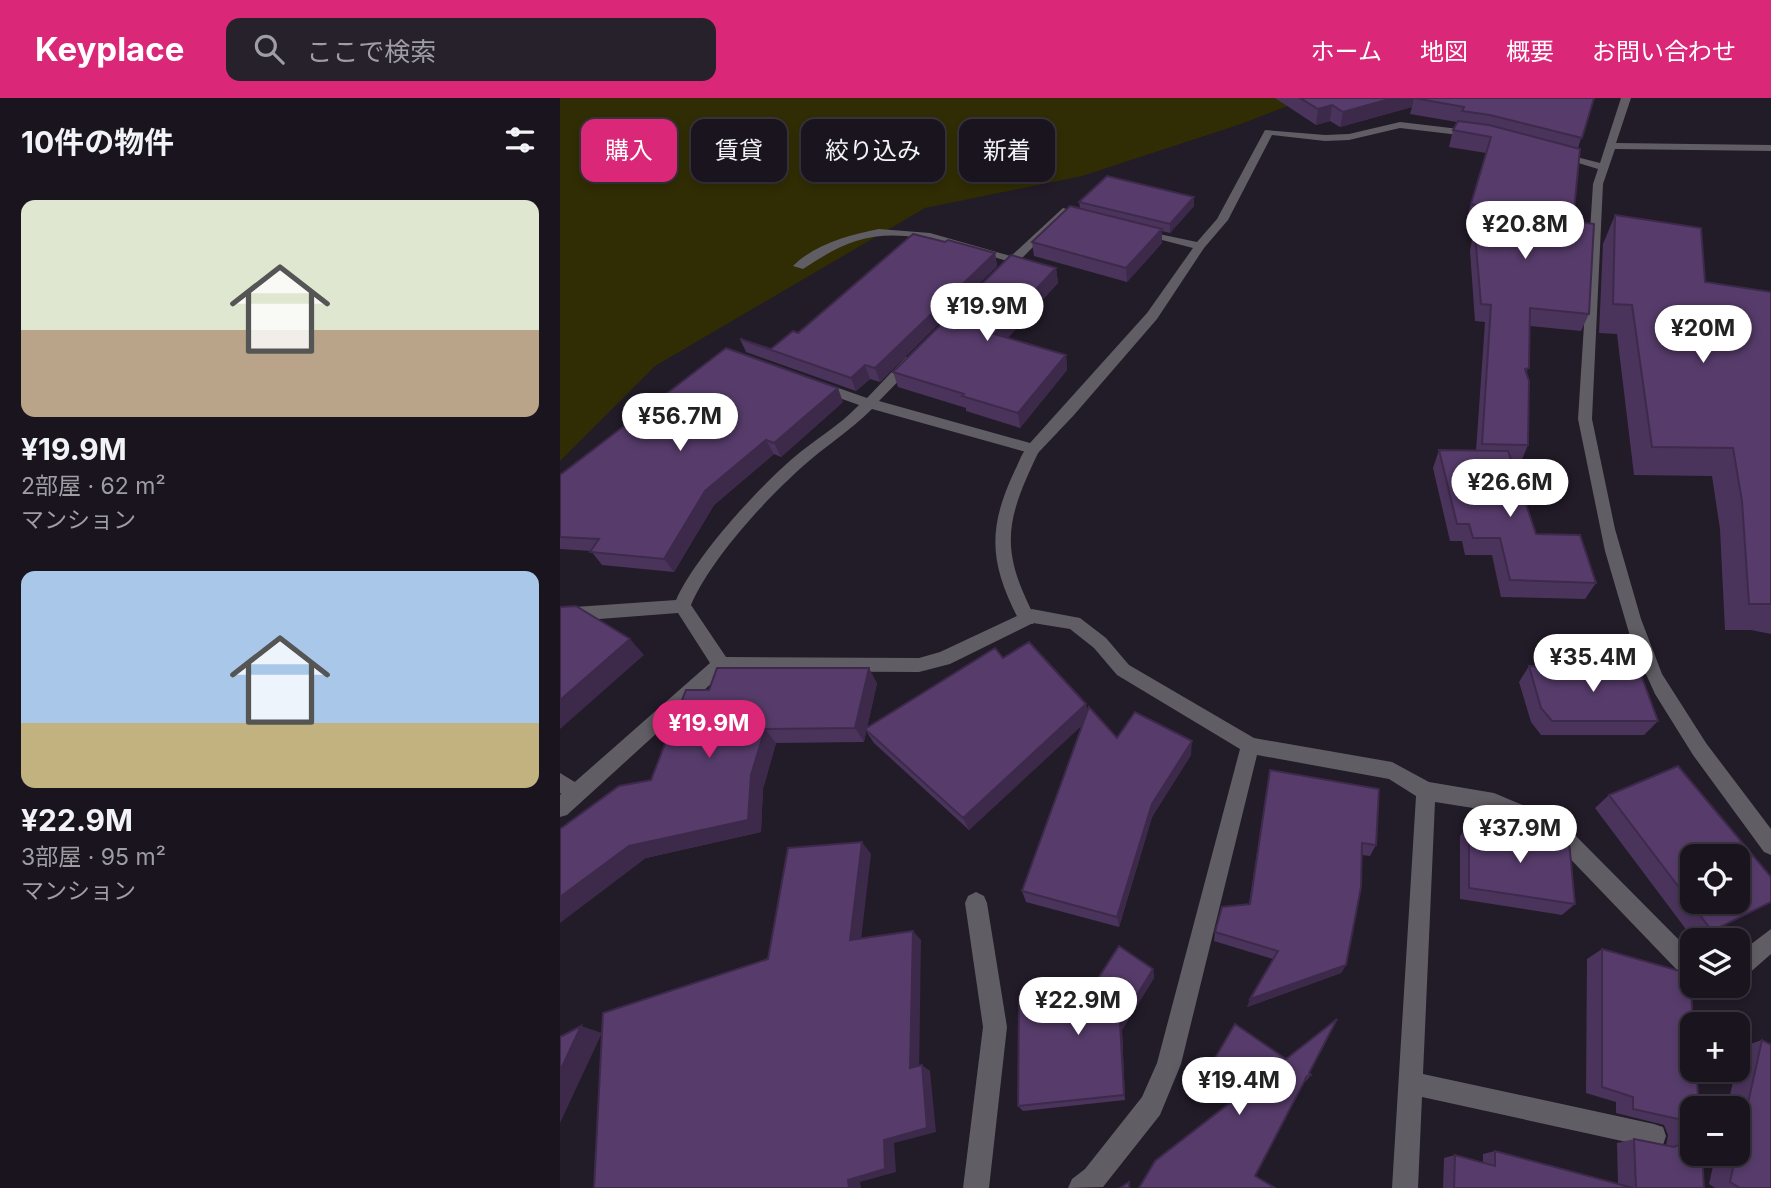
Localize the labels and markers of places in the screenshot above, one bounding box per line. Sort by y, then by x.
pin: ¥20.8M [1468,202,1582,261]
pin: ¥19.9M [930,284,1044,343]
pin: ¥20M [1662,306,1744,365]
pin: ¥56.7M [623,394,737,453]
pin: ¥26.6M [1453,460,1567,519]
pin: ¥35.4M [1536,634,1650,694]
pin: ¥19.9M [652,700,766,760]
pin: ¥37.9M [1463,806,1577,865]
pin: ¥22.9M [1021,978,1135,1037]
pin: ¥19.4M [1182,1058,1296,1117]

